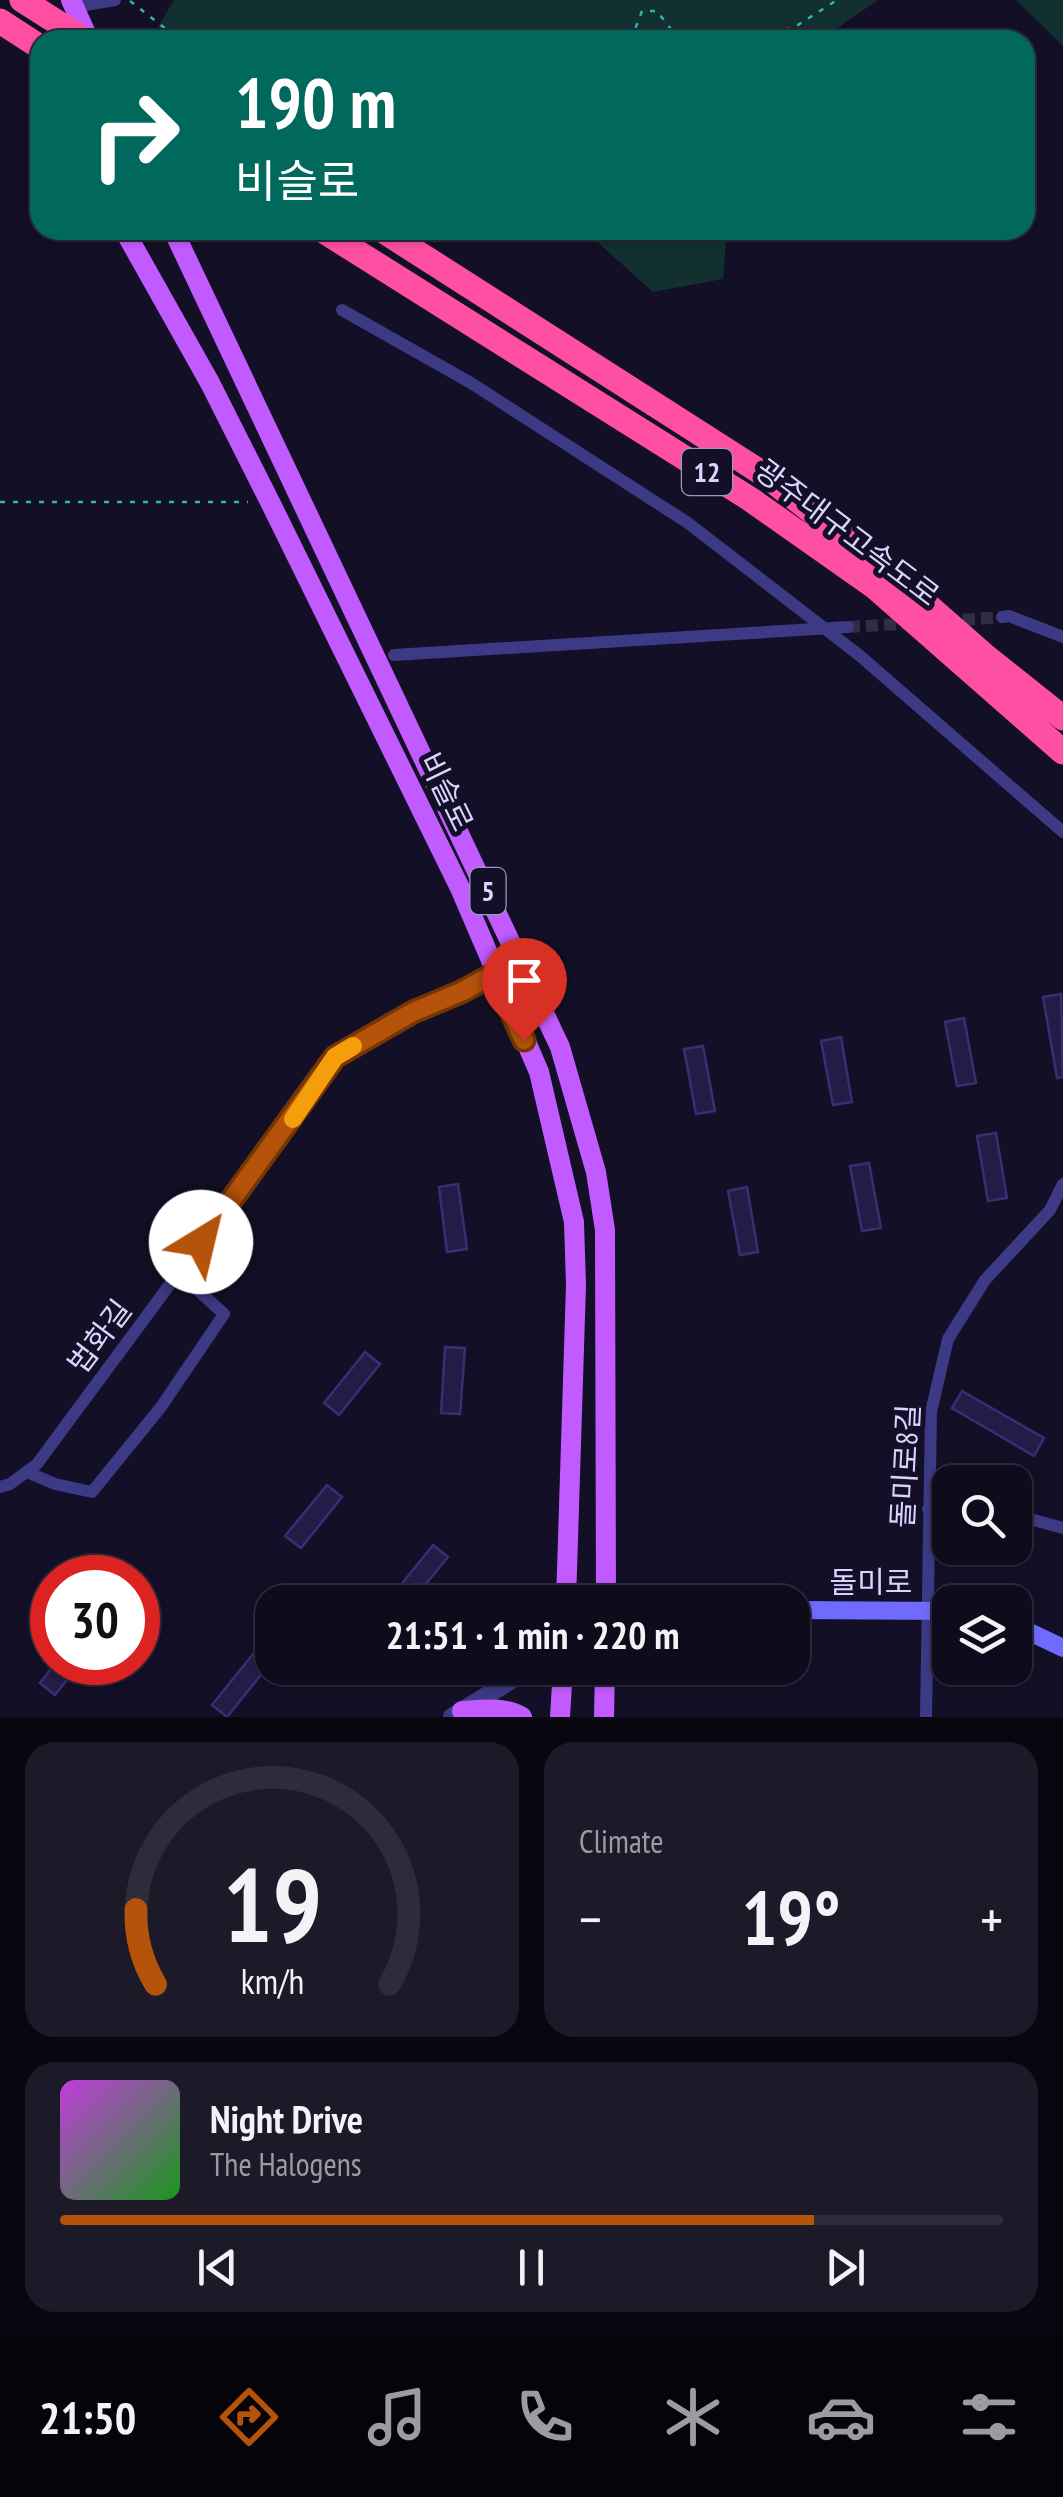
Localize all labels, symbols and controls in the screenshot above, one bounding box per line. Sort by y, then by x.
text: 190 m [235,57,396,147]
icon: right [70,70,200,200]
text: 비슬로 [235,151,359,209]
road number: 12 [682,449,732,495]
street label: 광주대구고속도로 [748,450,948,614]
street label: 비슬로 [412,746,483,837]
road number: 5 [470,868,506,914]
pin [482,938,567,1041]
icon: arrive [497,953,552,1008]
position arrow [149,1190,253,1294]
street label: 법화길 [58,1291,139,1381]
street label: 돌미로8길 [882,1403,927,1529]
map controls [932,1465,1032,1685]
button: search [932,1465,1032,1565]
speed limit sign: 30 [30,1555,160,1685]
street label: 돌미로 [830,1562,912,1601]
button: layers [932,1585,1032,1685]
text: 21:51 · 1 min · 220 m [386,1610,679,1659]
text: Climate [579,1820,663,1862]
text: 19 [222,1836,322,1971]
text: 19° [741,1869,841,1966]
text: − [579,1883,602,1954]
text: + [980,1883,1003,1954]
text: km/h [240,1958,304,2004]
text: Night Drive [210,2094,363,2143]
text: The Halogens [210,2143,362,2185]
icon: previous [190,2240,245,2295]
icon: pause [504,2240,559,2295]
icon: next [818,2240,873,2295]
icon: directions [214,2382,284,2452]
icon: music [362,2382,432,2452]
icon: phone [510,2382,580,2452]
icon: climate [658,2382,728,2452]
icon: car [806,2382,876,2452]
icon: filters [954,2382,1024,2452]
text: 21:50 [39,2388,136,2446]

